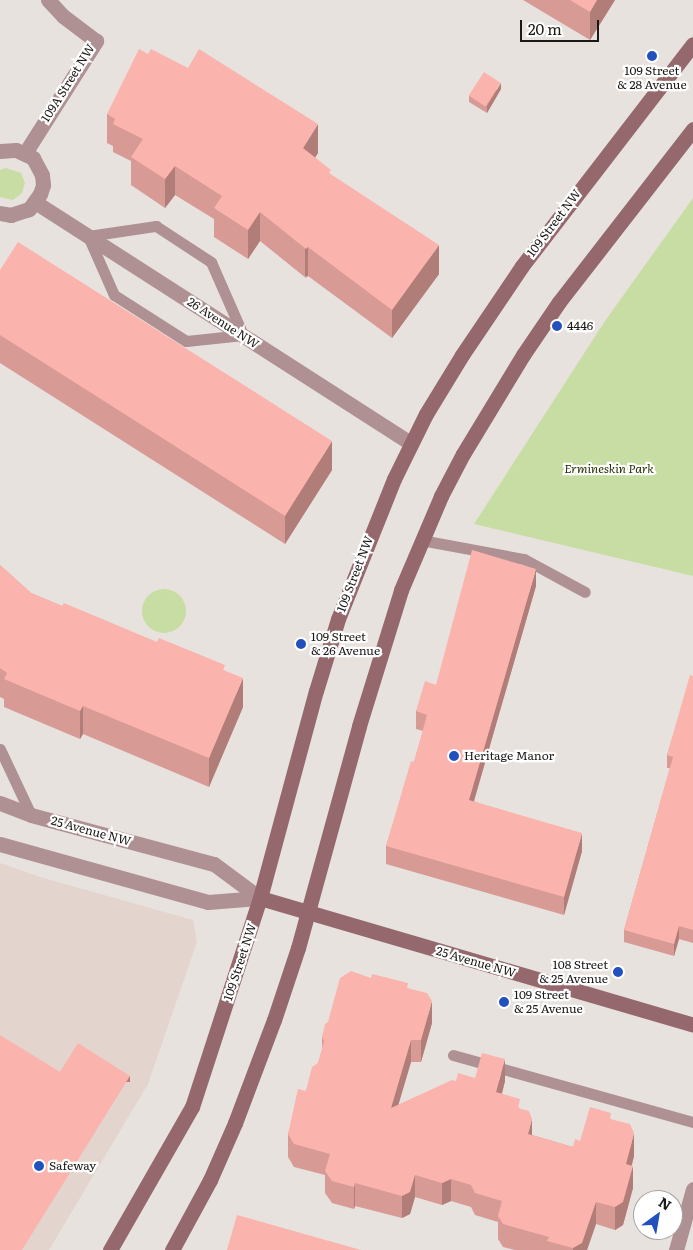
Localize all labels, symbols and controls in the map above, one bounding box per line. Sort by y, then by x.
scale bar [523,10,602,42]
text: 20 m [528,17,562,40]
street label: 109A Street NW [38,41,98,125]
marker: 109 Street & 28 Avenue [646,50,658,62]
place label: 109 Street & 28 Avenue [617,64,687,92]
street label: 109 Street NW [524,187,584,259]
street label: 26 Avenue NW [184,294,262,352]
place label: 4446 [567,319,593,333]
marker: 4446 [551,320,563,332]
park label: Ermineskin Park [564,462,654,476]
street label: 109 Street NW [334,534,376,614]
place label: 109 Street & 26 Avenue [311,630,380,658]
marker: 109 Street & 26 Avenue [295,638,307,650]
place label: Heritage Manor [464,749,554,763]
marker: Heritage Manor [448,750,460,762]
street label: 25 Avenue NW [49,813,133,849]
street label: 109 Street NW [221,922,259,1002]
street label: 25 Avenue NW [434,944,518,980]
place label: 108 Street & 25 Avenue [539,958,608,986]
marker: 108 Street & 25 Avenue [612,966,624,978]
place label: 109 Street & 25 Avenue [514,988,583,1016]
marker: 109 Street & 25 Avenue [498,996,510,1008]
place label: Safeway [49,1159,96,1173]
marker: Safeway [33,1160,45,1172]
north arrow [633,1190,683,1240]
text: N [655,1192,676,1215]

